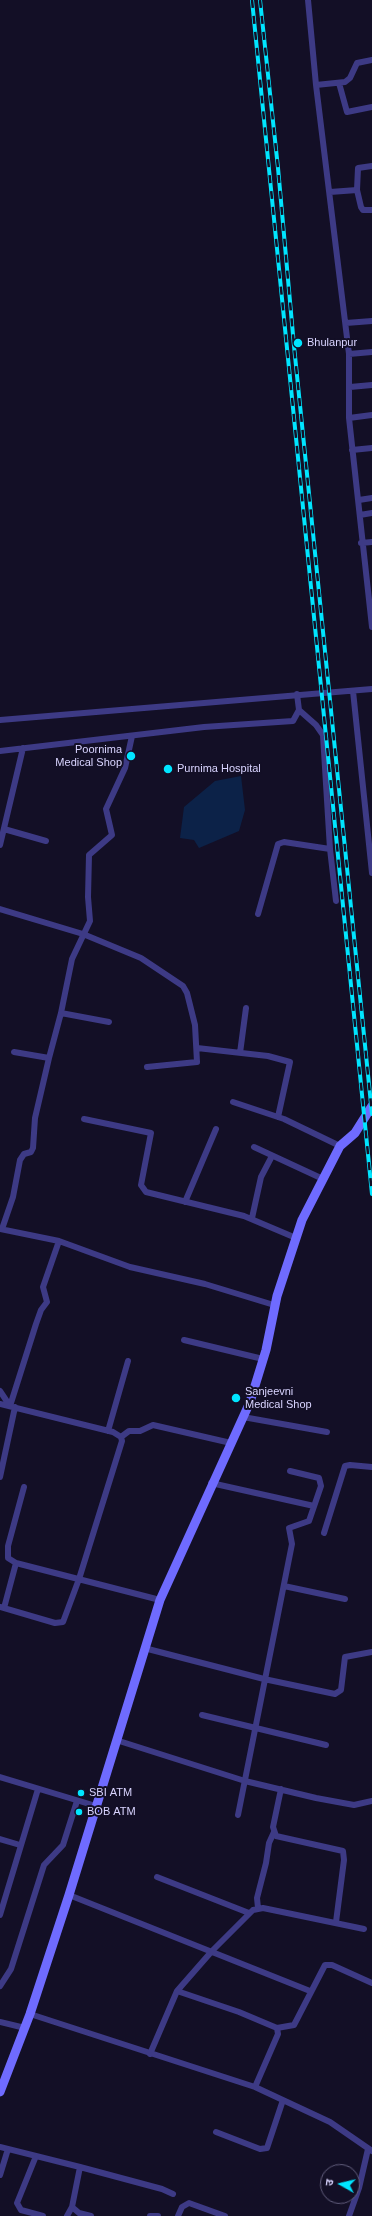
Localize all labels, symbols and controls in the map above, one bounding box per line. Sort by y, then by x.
place label: Bhulanpur [307,336,357,350]
marker: Bhulanpur [292,337,304,349]
place label: Poornima Medical Shop [55,743,122,769]
marker: Poornima Medical Shop [125,750,137,762]
place label: Purnima Hospital [177,762,261,776]
marker: Purnima Hospital [162,763,174,775]
place label: Sanjeevni Medical Shop [245,1385,312,1411]
marker: Sanjeevni Medical Shop [230,1392,242,1404]
place label: SBI ATM [89,1786,132,1800]
marker: SBI ATM [76,1788,86,1798]
place label: BOB ATM [87,1805,136,1819]
marker: BOB ATM [74,1807,84,1817]
north arrow [320,2164,360,2204]
text: उ [323,2178,335,2186]

